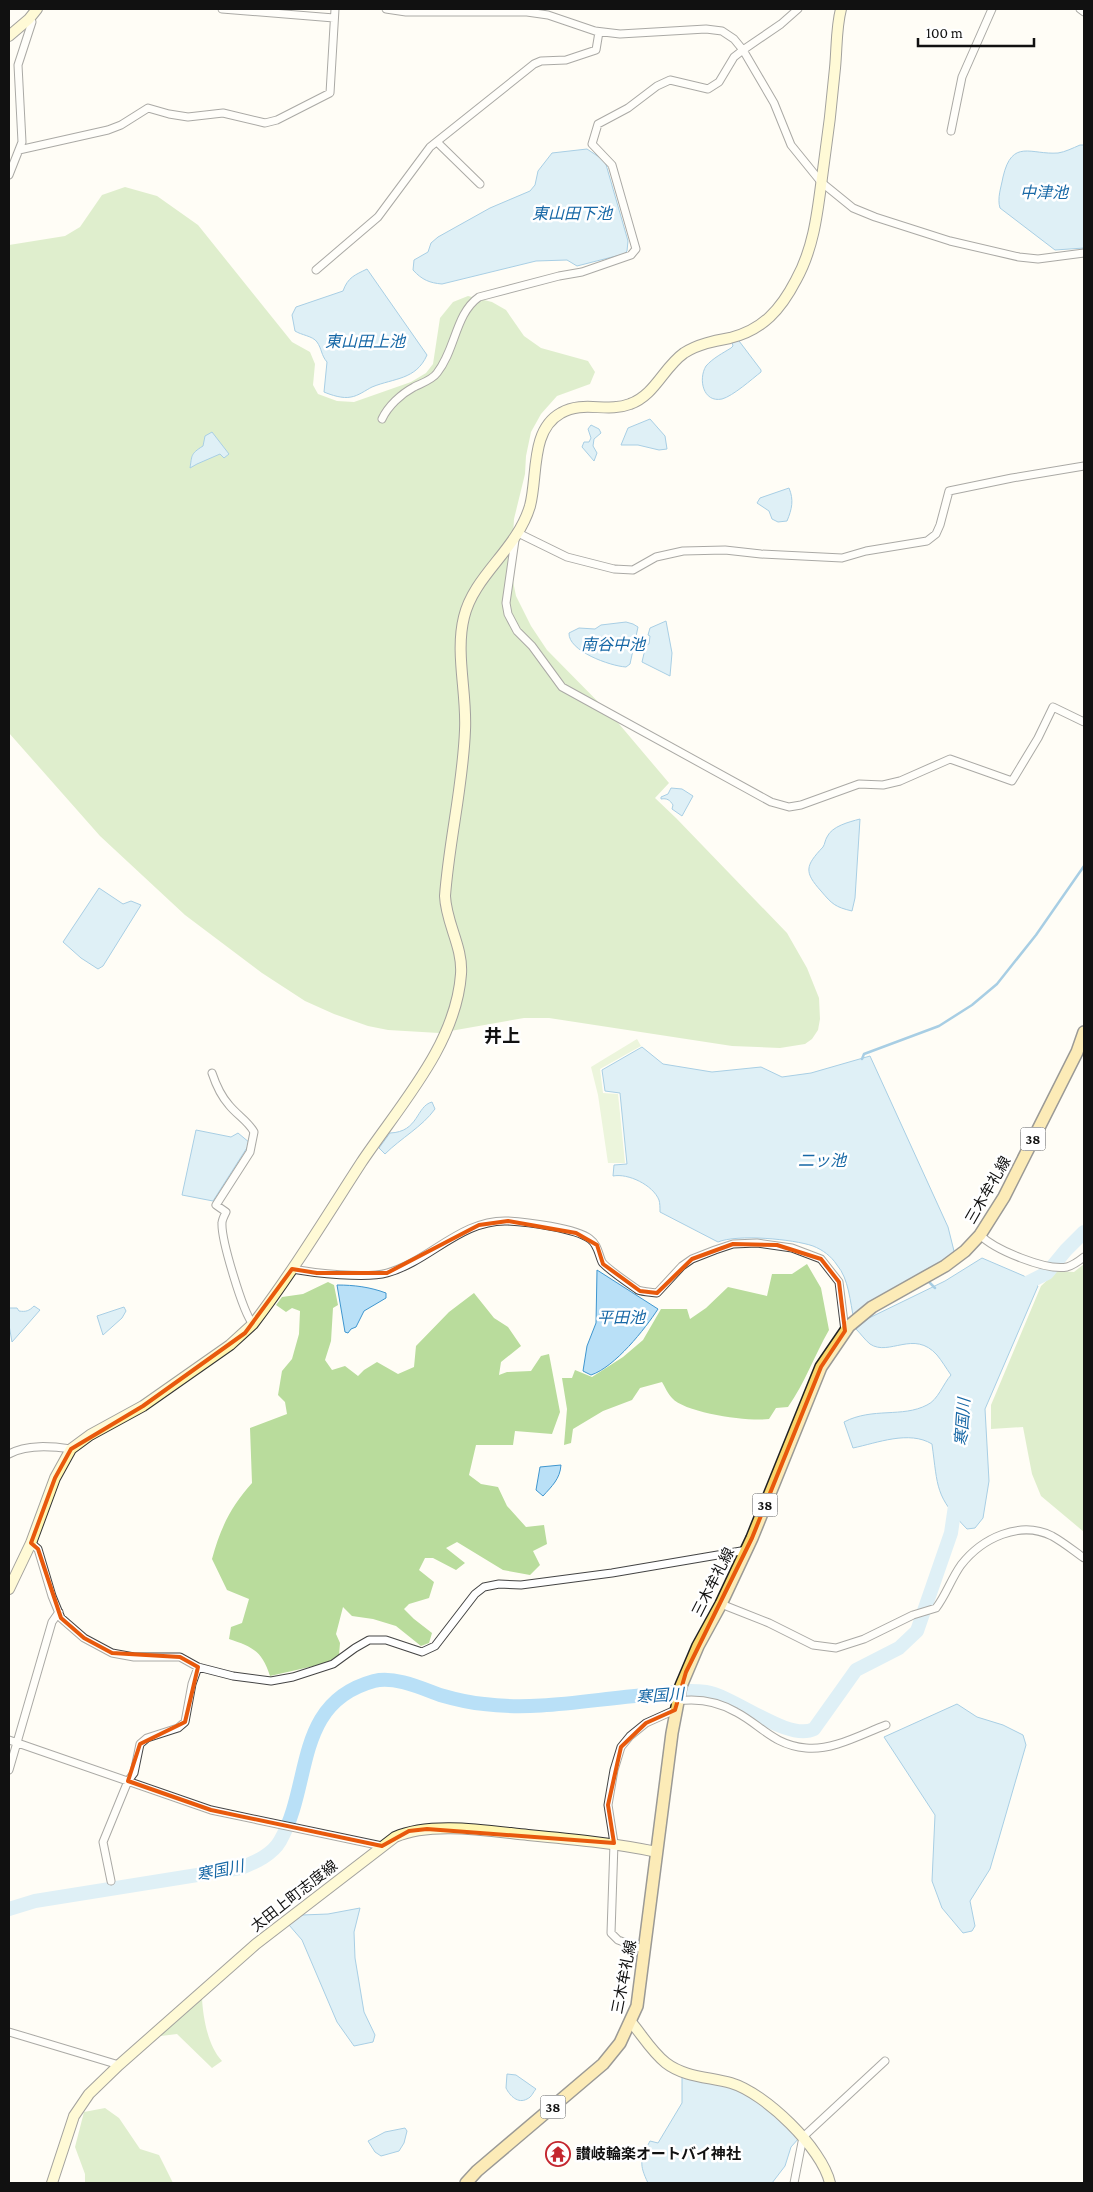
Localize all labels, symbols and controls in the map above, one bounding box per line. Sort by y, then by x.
scale bar [918,15,1034,47]
text: 100 m [926,25,963,41]
water label: 中津池 [1020,184,1070,201]
water label: 東山田下池 [532,205,614,222]
water label: 東山田上池 [325,333,407,350]
water label: 南谷中池 [581,636,647,653]
district label: 井上 [484,1026,520,1046]
road number: 38 [1020,1128,1046,1150]
water label: 二ッ池 [798,1152,848,1169]
street label: 三木牟礼線 [962,1154,1014,1226]
water label: 平田池 [597,1309,647,1326]
water label: 寒国川 [952,1396,973,1447]
road number: 38 [752,1494,778,1516]
street label: 三木牟礼線 [689,1545,737,1619]
water label: 寒国川 [635,1685,687,1706]
water label: 寒国川 [195,1857,247,1884]
street label: 太田上町志度線 [248,1857,340,1935]
street label: 三木牟礼線 [609,1939,639,2015]
road number: 38 [540,2096,566,2118]
temple icon: 讃岐輪楽オートバイ神社 [545,2141,571,2167]
place label: 讃岐輪楽オートバイ神社 [576,2145,741,2162]

